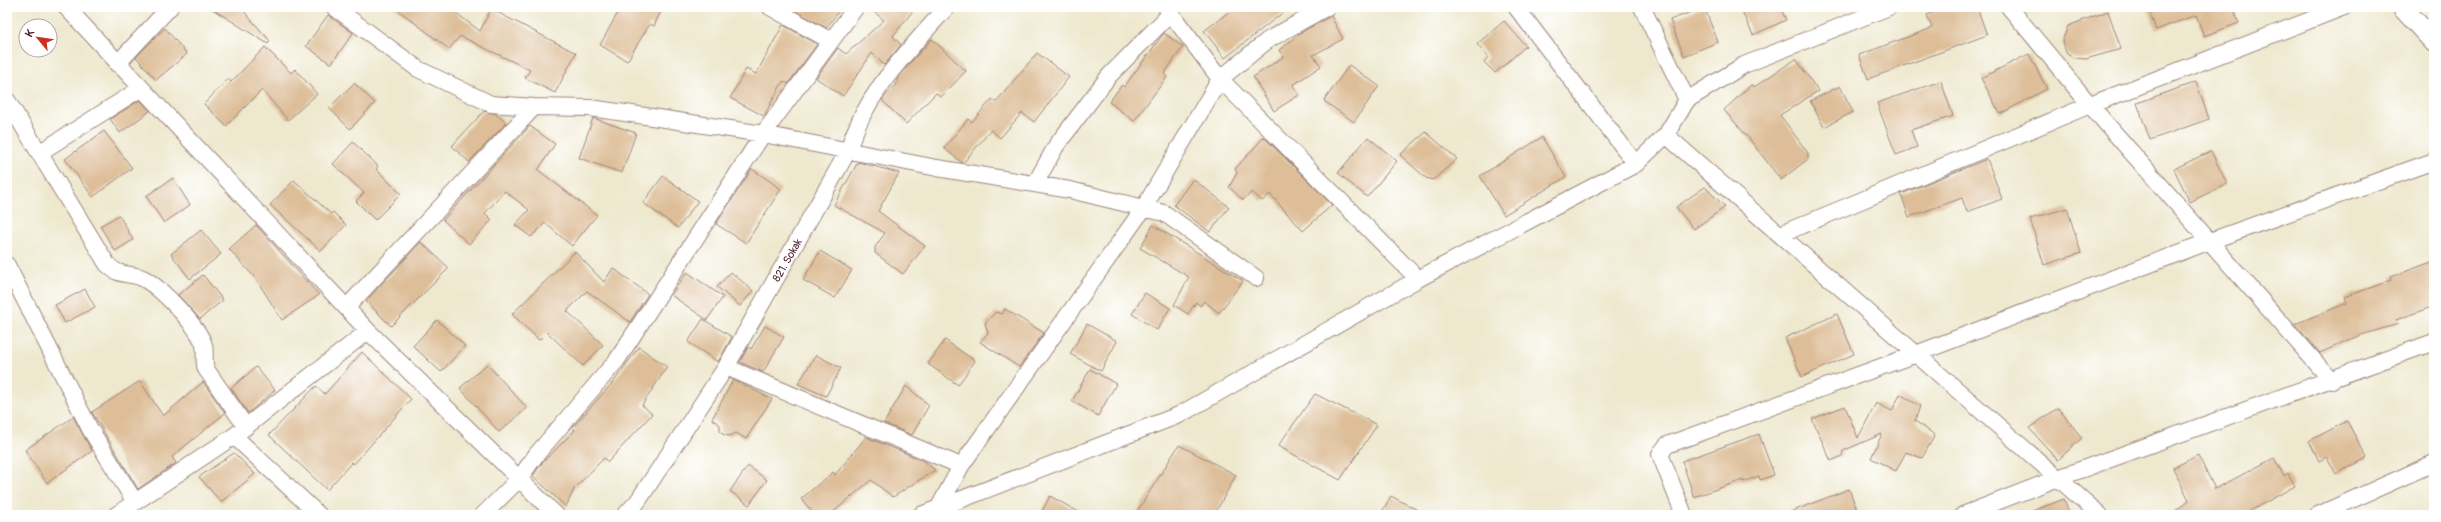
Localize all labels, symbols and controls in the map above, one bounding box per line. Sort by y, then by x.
north arrow [18,18,58,58]
text: K [22,27,37,39]
street label: 821. Sokak [770,236,805,284]

